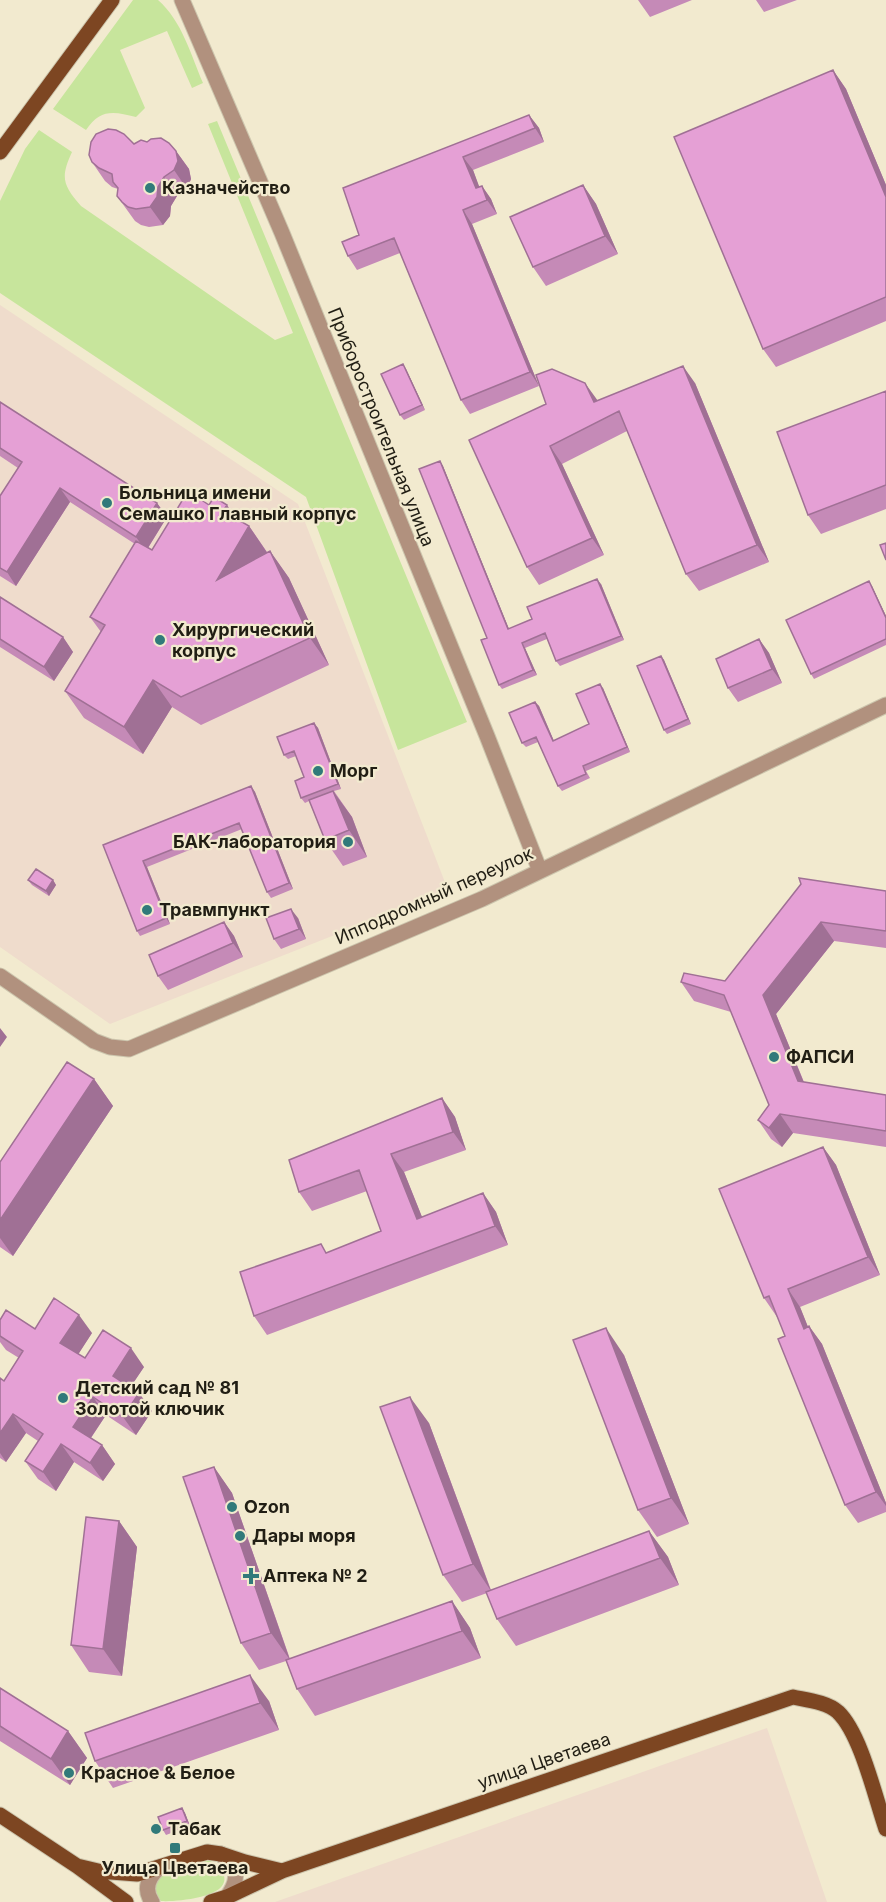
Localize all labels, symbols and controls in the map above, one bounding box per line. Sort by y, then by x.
place label: Казначейство [162,177,290,198]
marker: Казначейство [143,181,157,195]
street label: Приборостроительная улица [324,304,439,549]
place label: Больница имени Семашко Главный корпус [119,482,357,524]
marker: Больница имени Семашко Главный корпус [100,496,114,510]
place label: Хирургический корпус [172,619,314,661]
marker: Хирургический корпус [153,633,167,647]
place label: Морг [330,760,377,781]
marker: Морг [311,764,325,778]
place label: БАК-лаборатория [173,831,336,852]
marker: БАК-лаборатория [341,835,355,849]
street label: Ипподромный переулок [332,842,536,949]
place label: Травмпункт [159,899,269,920]
marker: Травмпункт [140,903,154,917]
place label: ФАПСИ [786,1046,854,1067]
marker: ФАПСИ [767,1050,781,1064]
place label: Детский сад № 81 Золотой ключик [75,1377,239,1419]
marker: Детский сад № 81 Золотой ключик [56,1391,70,1405]
place label: Ozon [244,1496,290,1517]
marker: Ozon [225,1500,239,1514]
place label: Дары моря [252,1525,356,1546]
marker: Дары моря [233,1529,247,1543]
place label: Аптека № 2 [263,1565,368,1586]
marker: Аптека № 2 [244,1569,258,1583]
street label: улица Цветаева [475,1728,613,1793]
place label: Красное & Белое [81,1762,235,1783]
marker: Красное & Белое [62,1766,76,1780]
place label: Табак [168,1818,222,1839]
marker: Табак [149,1822,163,1836]
marker: Улица Цветаева [168,1841,182,1855]
place label: Улица Цветаева [102,1857,248,1878]

